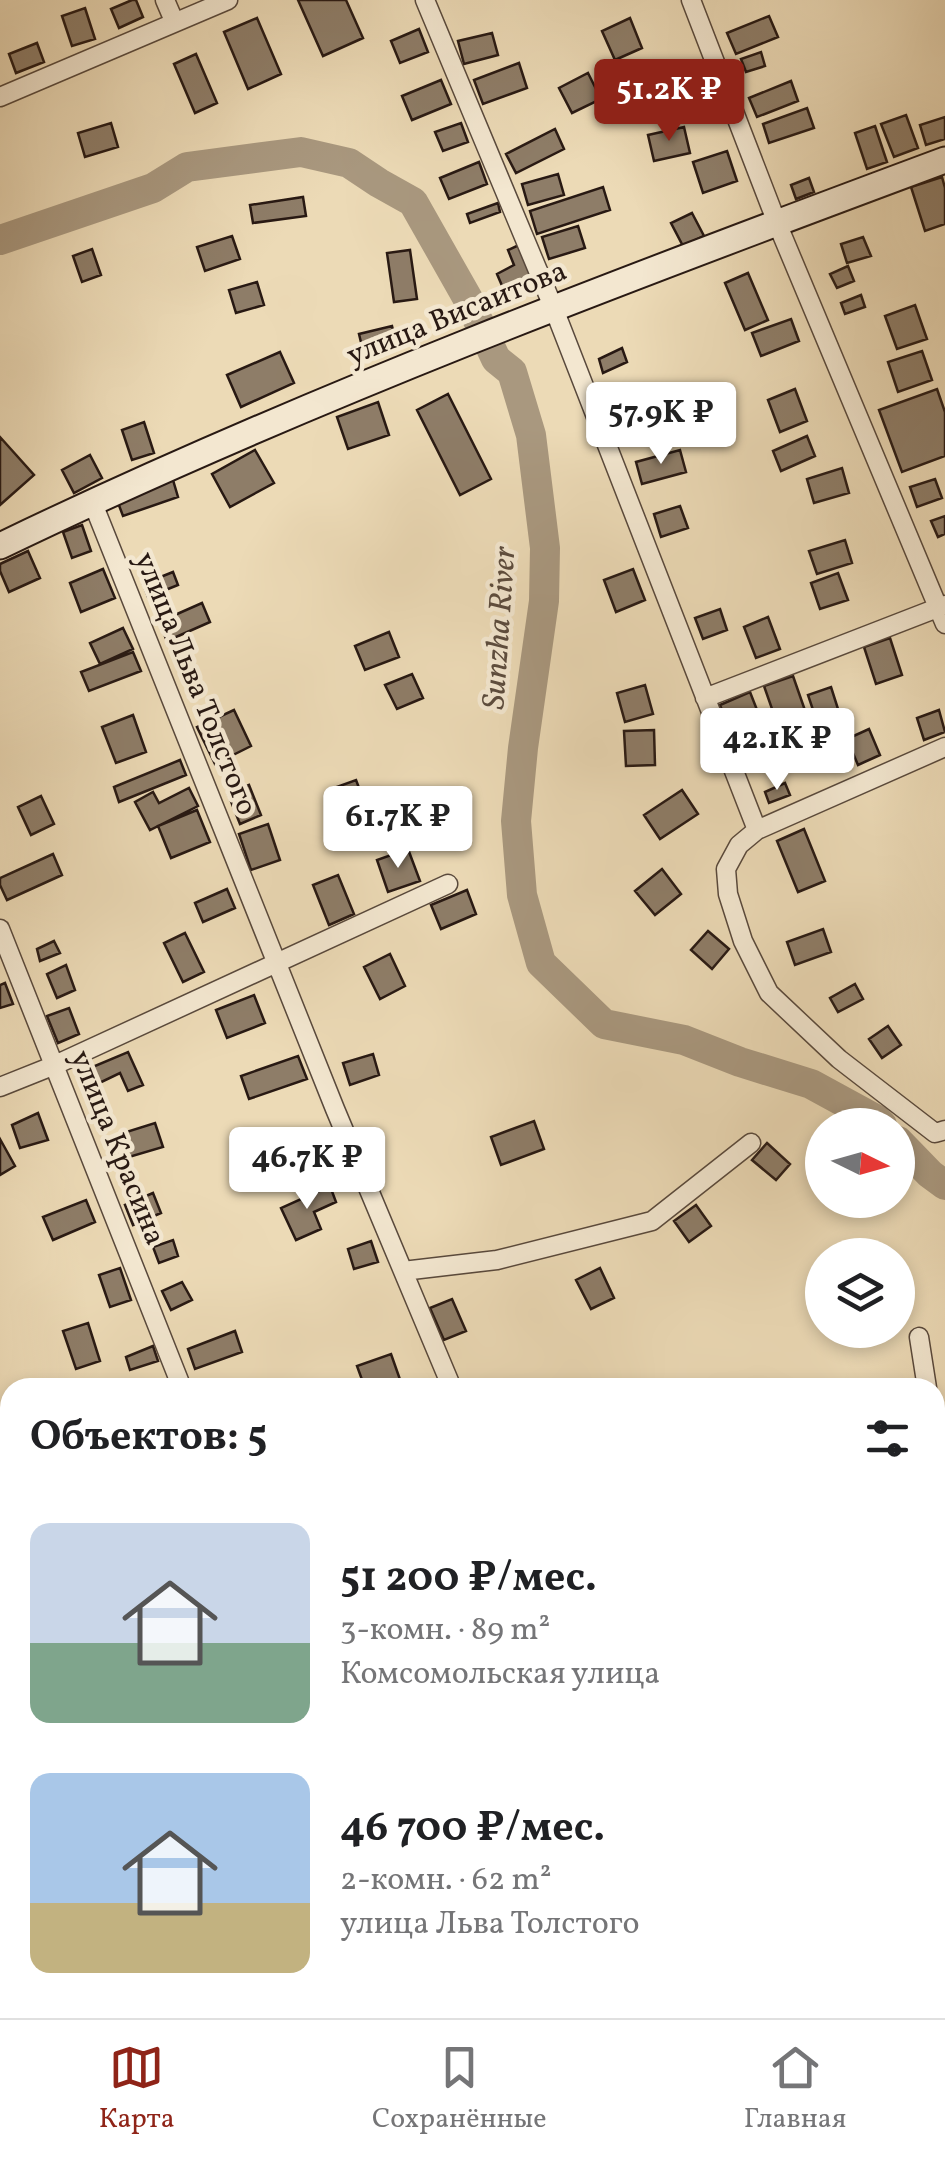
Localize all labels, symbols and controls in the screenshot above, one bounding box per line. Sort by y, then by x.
pin: 51.2K ₽ [577,59,761,144]
text: 51.2K ₽ [616,69,722,113]
street label: улица Висаитова [341,251,573,377]
pin: 57.9K ₽ [569,382,753,467]
text: 57.9K ₽ [608,392,714,436]
water label: Sunzha River [473,544,529,711]
street label: улица Льва Толстого [123,546,267,822]
pin: 42.1K ₽ [685,708,869,793]
text: 42.1K ₽ [722,718,832,762]
pin: 61.7K ₽ [306,786,490,871]
text: 61.7K ₽ [345,796,451,840]
street label: улица Красина [59,1044,175,1252]
north arrow [805,1108,915,1218]
map controls [805,1108,915,1348]
pin: 46.7K ₽ [215,1127,399,1212]
text: 46.7K ₽ [251,1137,363,1181]
button: layers [805,1238,915,1348]
text: Объектов: 5 [30,1409,267,1468]
icon: filters [860,1411,915,1466]
text: 51 200 ₽/мес. [340,1550,597,1609]
icon: home [110,1563,230,1683]
text: 3-комн. · 89 m² [340,1609,550,1653]
text: Комсомольская улица [340,1653,660,1697]
text: 46 700 ₽/мес. [340,1800,605,1859]
icon: home [110,1813,230,1933]
text: 2-комн. · 62 m² [340,1859,552,1903]
text: улица Льва Толстого [340,1903,639,1947]
tab: Карта [99,2040,175,2139]
tab: Сохранённые [372,2040,547,2139]
tab: Главная [744,2040,846,2139]

